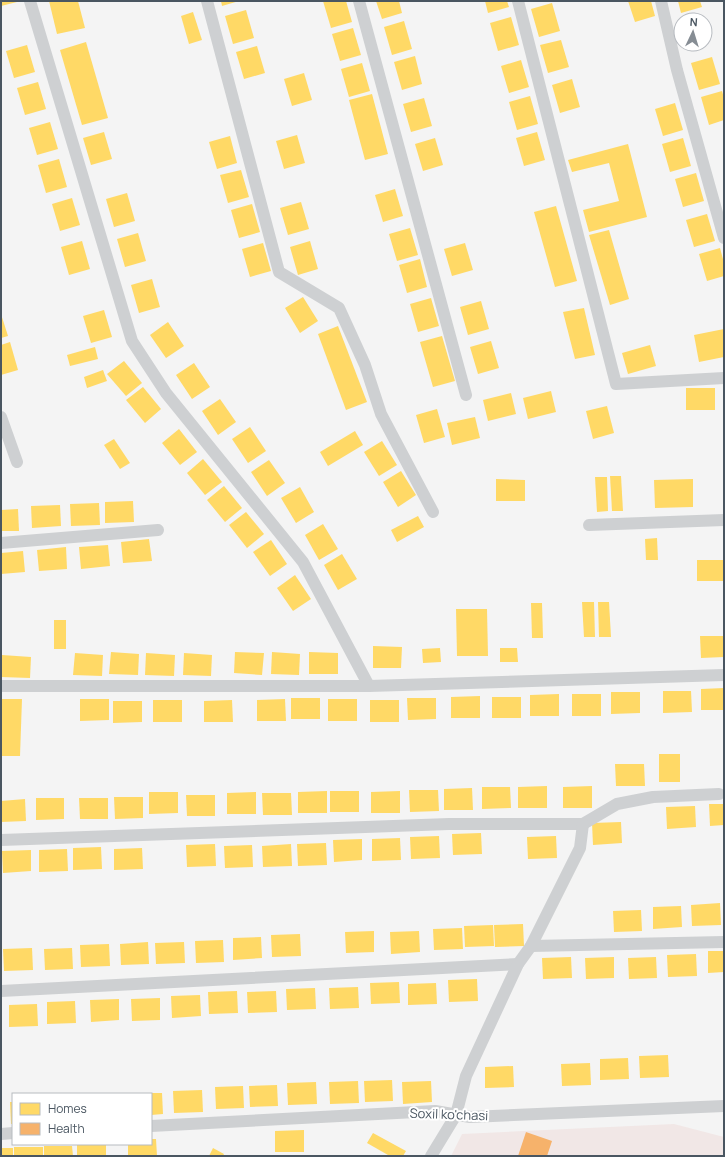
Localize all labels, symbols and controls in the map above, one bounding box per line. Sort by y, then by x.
north arrow [673,12,713,52]
text: N [689,14,698,29]
legend [12,1093,152,1145]
text: Homes [48,1100,87,1117]
street label: Soxil ko'chasi [409,1104,489,1124]
text: Health [48,1120,85,1137]

